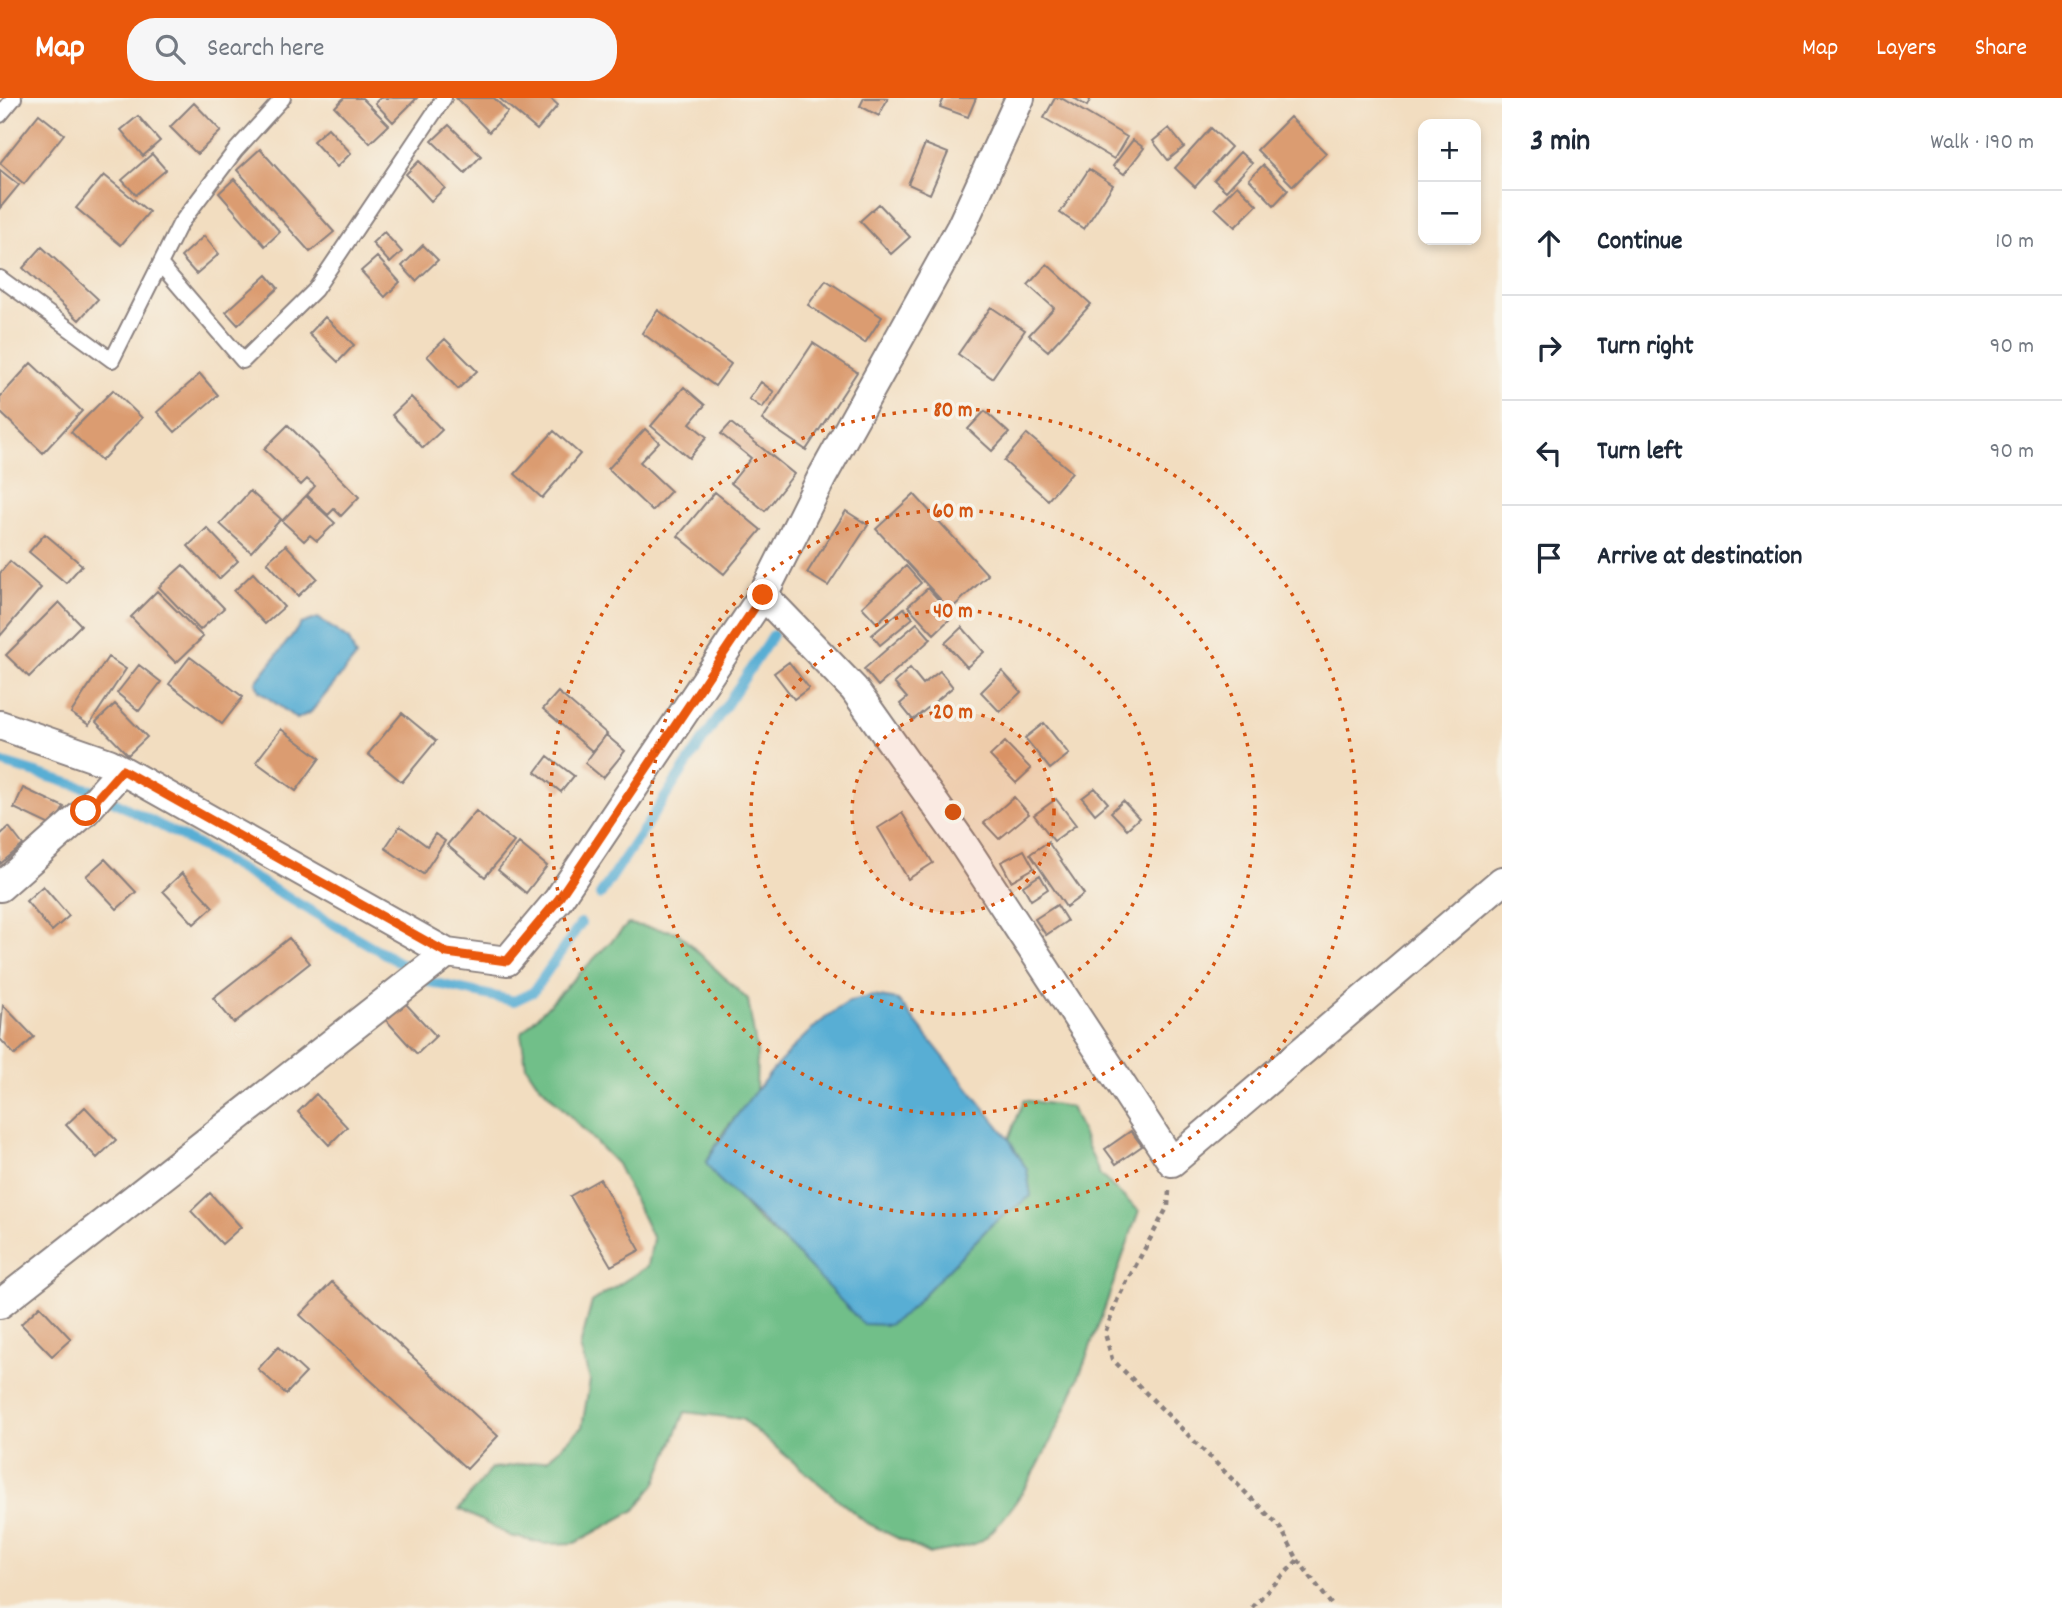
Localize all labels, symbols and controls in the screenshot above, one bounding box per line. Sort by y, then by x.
search box [127,18,617,81]
text: Map [35,26,85,73]
icon: search [151,30,189,68]
text: Search here [207,31,325,68]
text: Map [1802,32,1838,66]
text: Layers [1876,32,1937,66]
text: Share [1975,32,2027,66]
map controls [1418,119,1481,245]
button: + [1418,119,1481,182]
text: 3 min [1530,122,1590,165]
text: Walk · 190 m [1930,127,2034,160]
button: − [1418,182,1481,245]
icon: ahead [1530,224,1568,262]
text: Continue [1597,224,1682,261]
text: 10 m [1995,226,2034,259]
icon: right [1530,329,1568,367]
text: Turn right [1597,329,1694,366]
text: 90 m [1990,331,2034,364]
text: 80 m [933,397,973,427]
icon: left [1530,434,1568,472]
text: Turn left [1597,434,1683,471]
text: 90 m [1990,436,2034,469]
text: 60 m [933,498,973,528]
icon: arrive [1530,539,1568,577]
text: Arrive at destination [1597,539,1802,576]
route end [747,579,778,610]
text: 40 m [933,598,973,628]
text: 20 m [933,699,973,729]
route start [70,795,101,826]
centre of rings [941,800,965,824]

